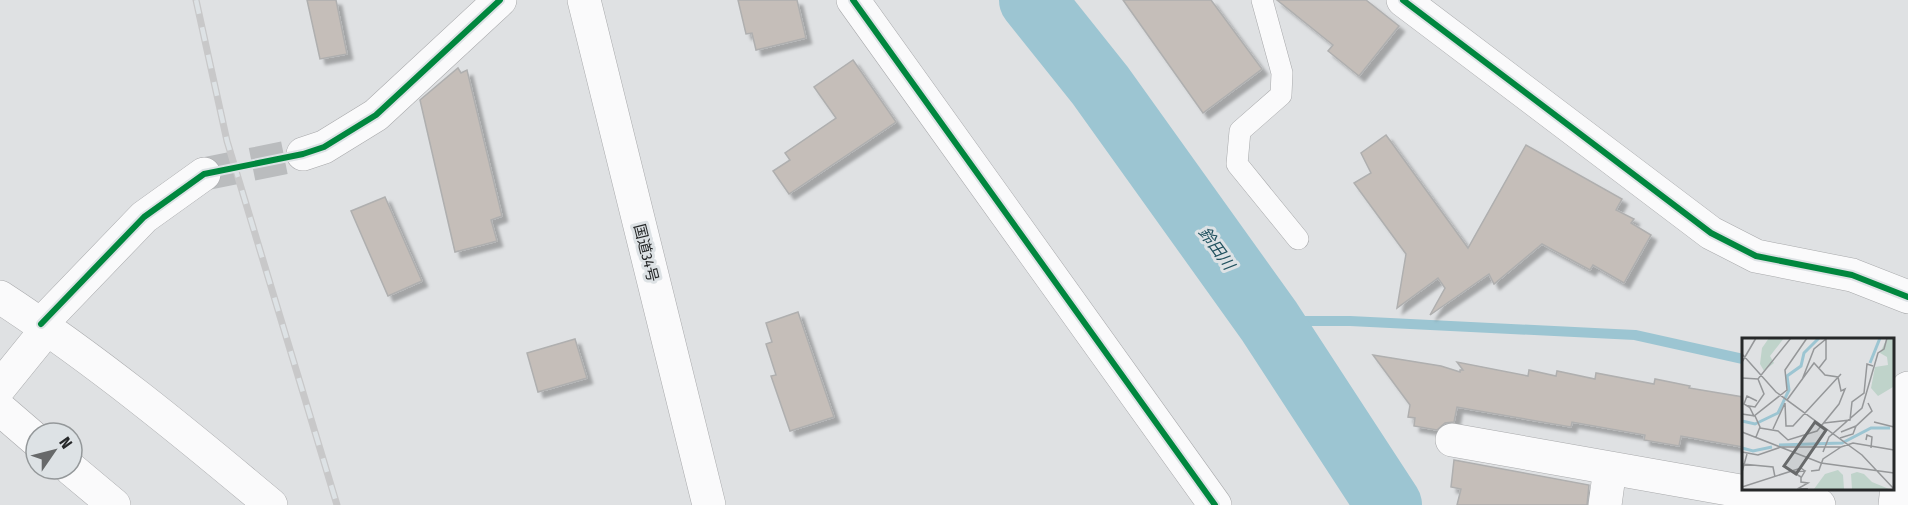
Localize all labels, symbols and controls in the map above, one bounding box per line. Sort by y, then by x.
street label: 国道34号 [630,222,662,284]
water label: 鈴田川 [1195,223,1240,275]
inset map [1742,338,1893,490]
north arrow [24,421,84,481]
text: N [55,433,76,452]

